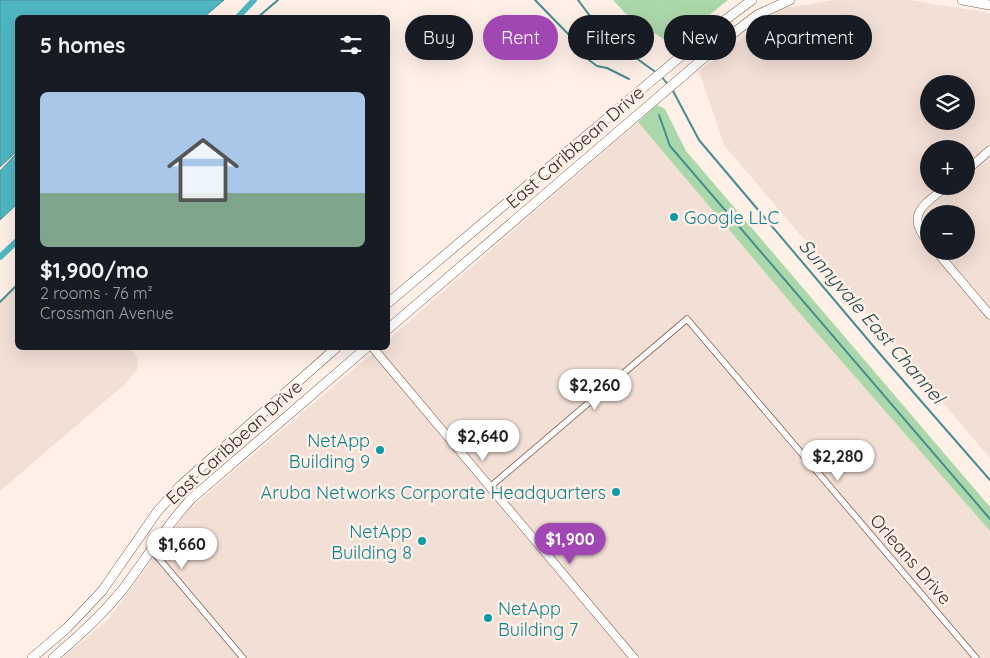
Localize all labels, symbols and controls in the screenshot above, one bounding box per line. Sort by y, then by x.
chip: Buy [405,15,473,60]
chip: Rent [483,15,558,60]
chip: Filters [568,15,654,60]
chip: New [664,15,736,60]
chip: Apartment [746,15,872,60]
icon: filters [337,31,365,59]
text: 5 homes [40,32,125,58]
map controls [920,75,975,260]
button: layers [920,75,975,130]
street label: East Caribbean Drive [501,81,649,213]
icon: home [158,125,248,215]
button: + [920,140,975,195]
button: − [920,205,975,260]
place label: Google LLC [684,206,780,229]
marker: Google LLC [668,211,680,223]
water label: Sunnyvale East Channel [794,234,952,410]
text: $1,900/mo [40,257,149,283]
text: 2 rooms · 76 m² [40,283,153,303]
text: Crossman Avenue [40,303,174,323]
pin: $2,260 [554,368,636,411]
street label: East Caribbean Drive [161,375,307,509]
text: $2,260 [570,375,620,395]
pin: $2,640 [442,420,524,462]
text: $2,640 [457,426,509,446]
place label: NetApp Building 9 [289,429,370,473]
pin: $2,280 [797,440,879,482]
marker: NetApp Building 9 [374,444,386,456]
text: $2,280 [813,446,863,466]
place label: Aruba Networks Corporate Headquarters [261,481,606,504]
marker: Aruba Networks Corporate Headquarters [610,486,622,498]
street label: Orleans Drive [865,509,957,609]
place label: NetApp Building 8 [331,520,412,564]
pin: $1,900 [529,522,611,565]
pin: $1,660 [141,528,223,570]
text: $1,900 [546,529,594,549]
text: $1,660 [158,534,206,554]
marker: NetApp Building 8 [416,535,428,547]
place label: NetApp Building 7 [498,597,578,641]
marker: NetApp Building 7 [482,612,494,624]

